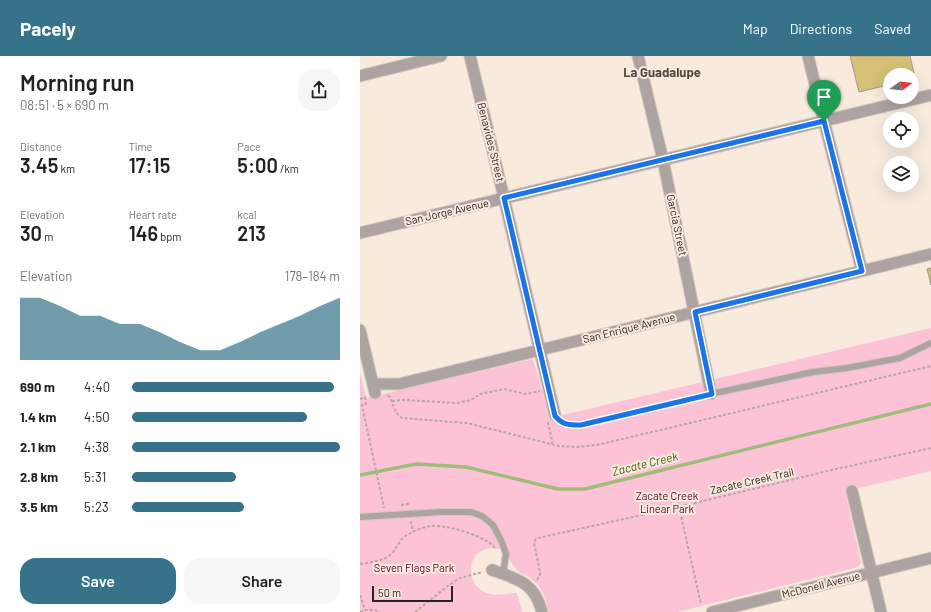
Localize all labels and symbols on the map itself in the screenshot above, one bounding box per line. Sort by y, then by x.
district label: La Guadalupe [623,64,701,80]
north arrow [883,68,919,104]
pin [807,80,841,121]
street label: Benavides Street [475,101,508,183]
street label: Garcia Street [665,193,690,257]
street label: San Jorge Avenue [404,196,490,227]
street label: San Enrique Avenue [581,310,676,345]
water label: Zacate Creek [610,448,679,478]
street label: Zacate Creek Trail [709,465,795,496]
park label: Zacate Creek Linear Park [636,489,699,515]
park label: Seven Flags Park [374,561,455,574]
street label: McDonell Avenue [780,568,862,601]
scale bar [372,584,453,603]

